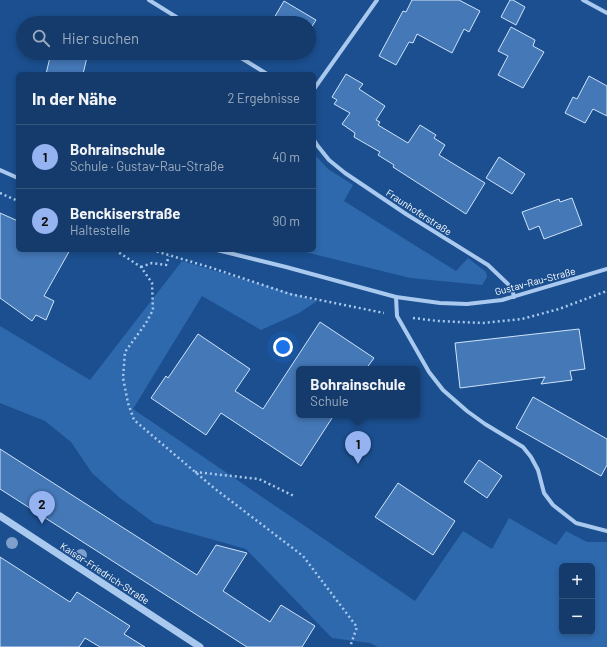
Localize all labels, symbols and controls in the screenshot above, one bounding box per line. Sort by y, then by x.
search box [16,16,316,60]
icon: search [30,27,52,49]
text: Hier suchen [62,29,139,47]
text: In der Nähe [32,88,117,108]
text: 2 Ergebnisse [227,90,300,106]
text: Bohrainschule [70,140,165,158]
text: 1 [43,149,47,165]
text: 40 m [272,149,300,165]
text: Schule · Gustav-Rau-Straße [70,158,224,174]
street label: Fraunhoferstraße [384,186,454,238]
text: Benckiserstraße [70,204,180,222]
text: 2 [41,213,49,229]
text: 90 m [273,213,300,229]
text: Haltestelle [70,222,130,238]
street label: Gustav-Rau-Straße [493,264,577,298]
your location [273,337,293,357]
popup [296,366,420,418]
text: Bohrainschule [310,375,406,393]
text: Schule [310,393,349,409]
pin: 1 [345,431,371,464]
pin: 2 [29,491,55,524]
street label: Kaiser-Friedrich-Straße [58,540,152,606]
map controls [559,563,595,635]
button: + [559,563,595,599]
button: − [559,599,595,635]

